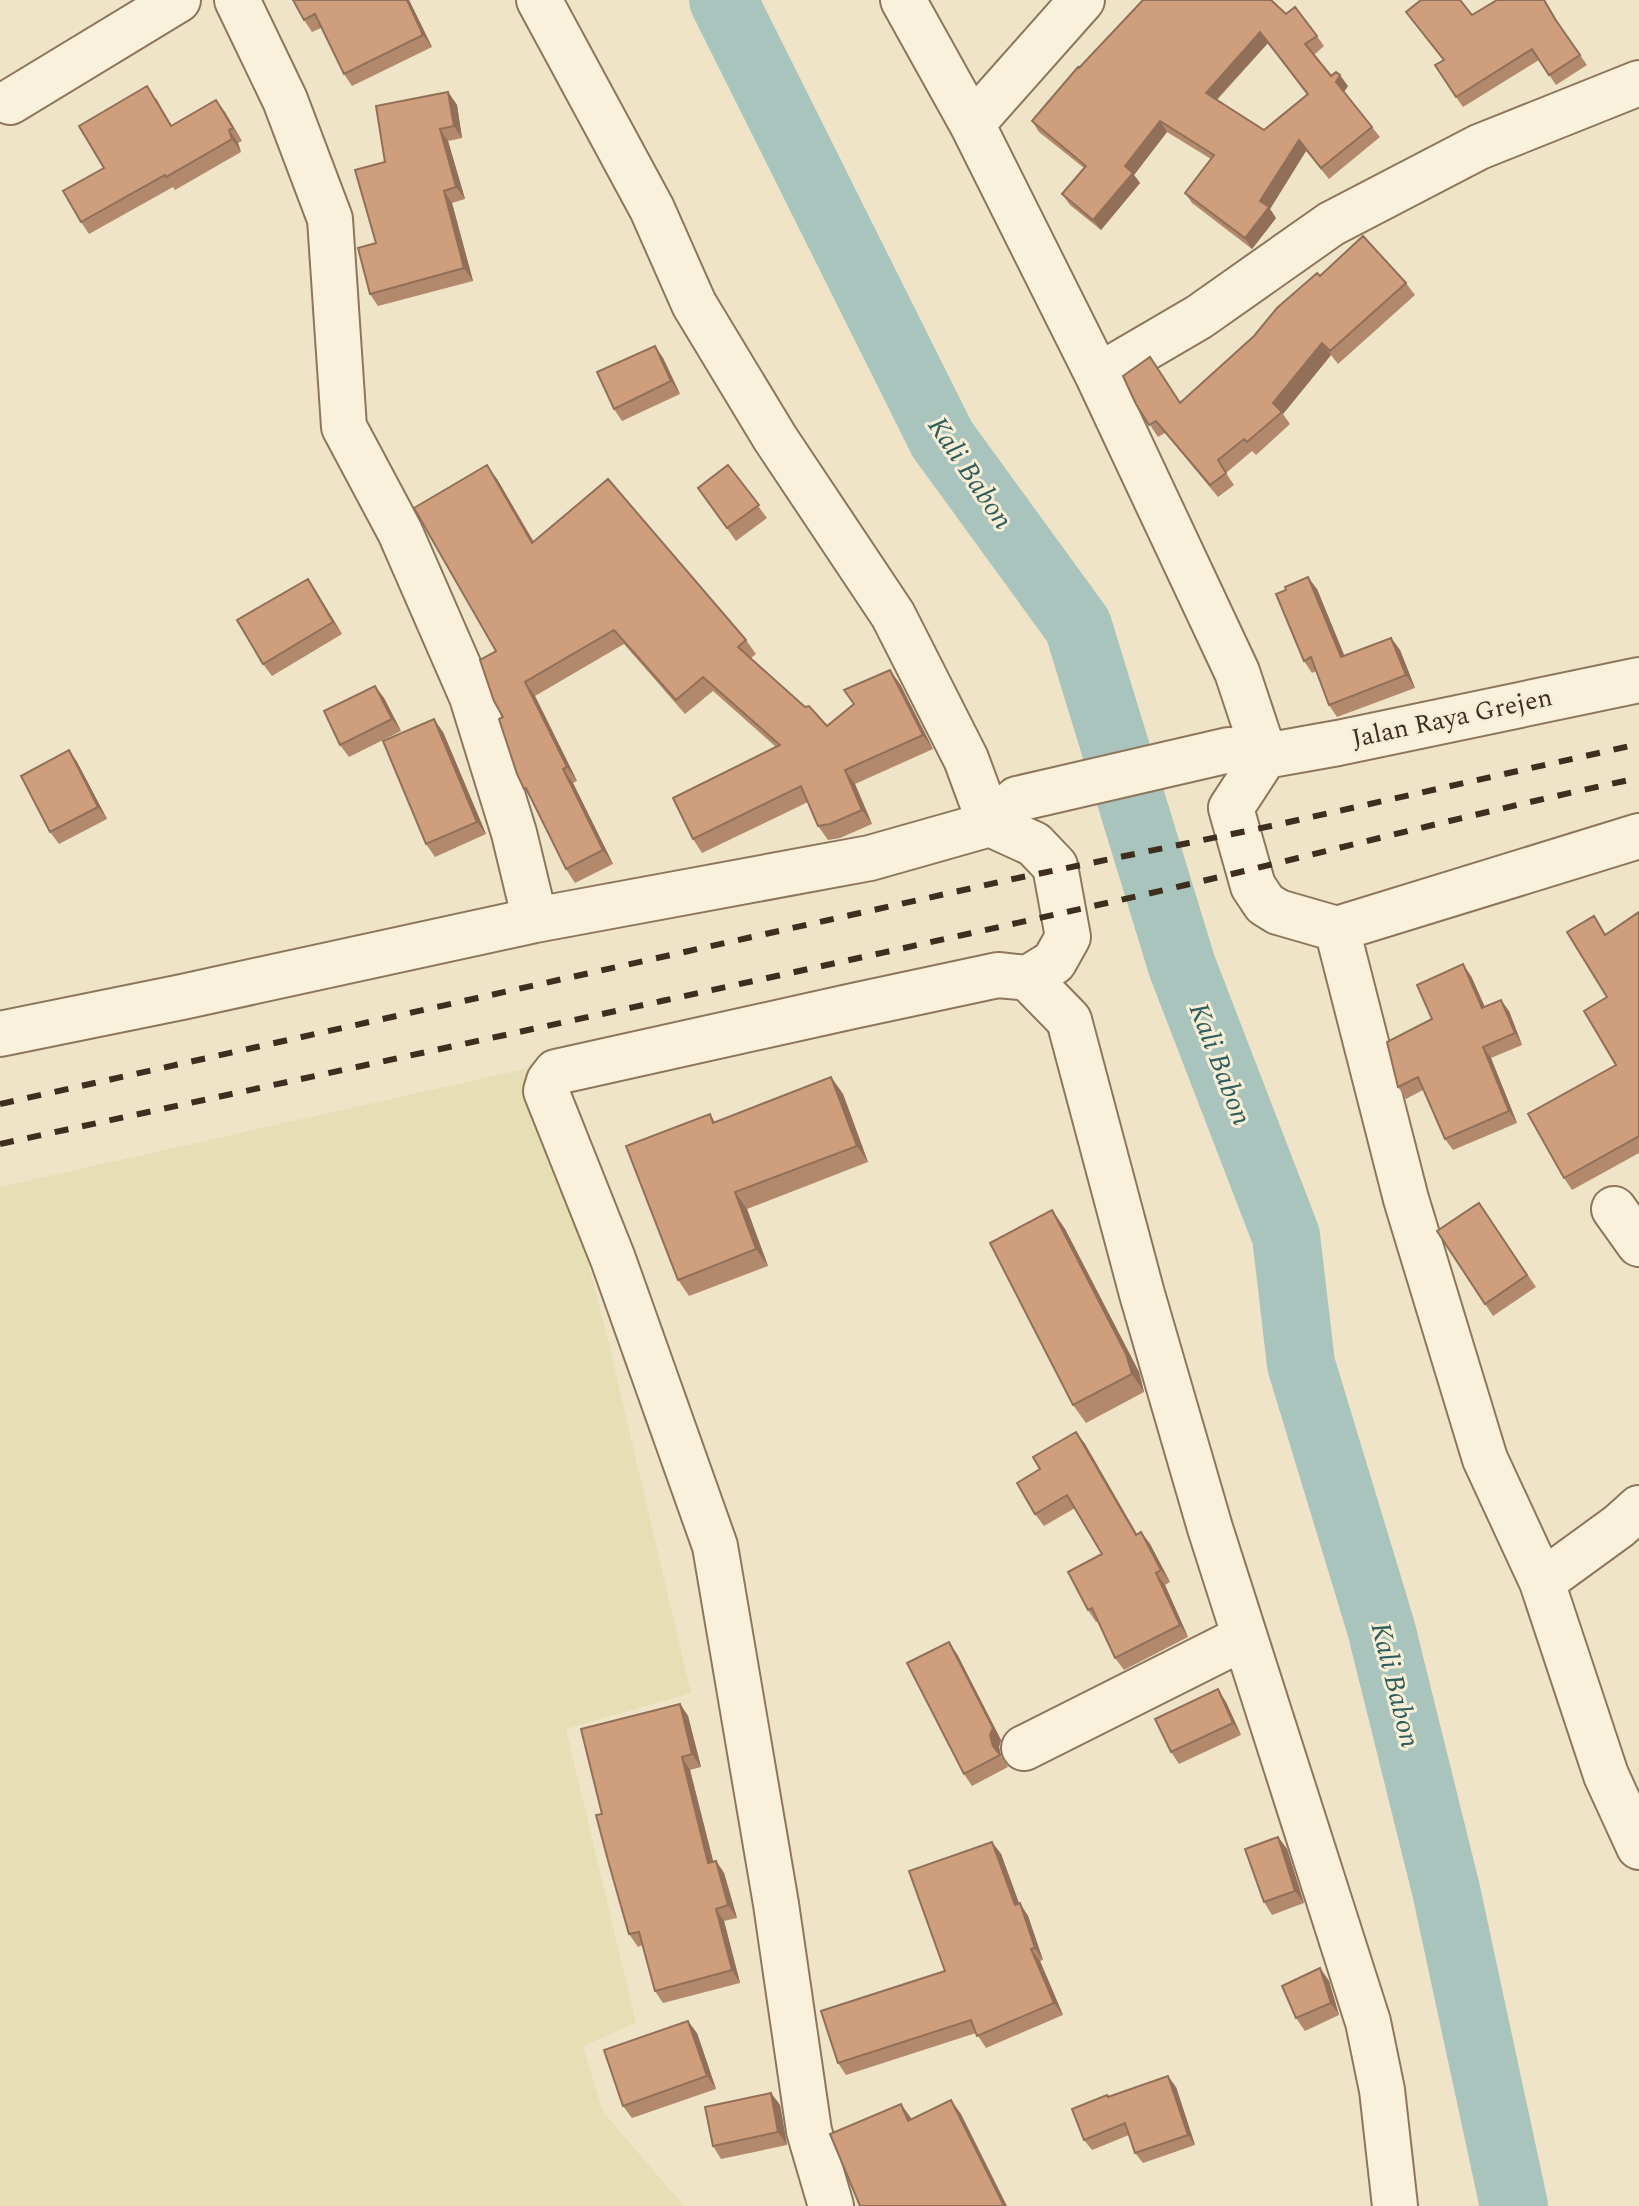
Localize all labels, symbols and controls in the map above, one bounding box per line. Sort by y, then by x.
water label: Kali Babon [916,408,1024,538]
street label: Jalan Raya Grejen [1348,677,1556,759]
water label: Kali Babon [1177,996,1263,1132]
water label: Kali Babon [1359,1618,1431,1753]

